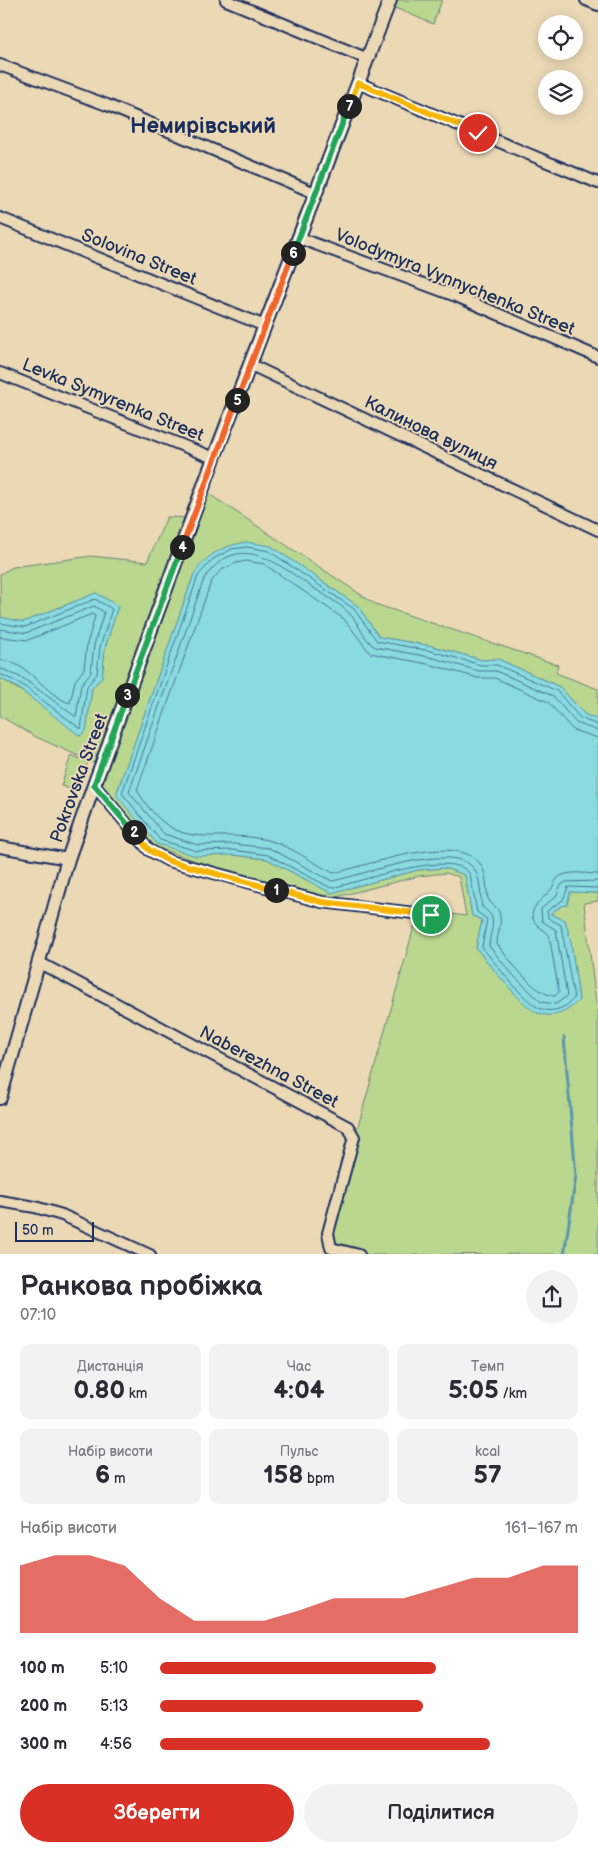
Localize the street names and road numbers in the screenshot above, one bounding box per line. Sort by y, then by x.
street label: Solovina Street [78,224,200,290]
street label: Volodymyra Vynnychenka Street [332,224,578,340]
street label: Levka Symyrenka Street [19,354,207,446]
street label: Калинова вулиця [361,392,501,474]
street label: Pokrovska Street [46,710,112,846]
street label: Naberezhna Street [196,1022,342,1113]

